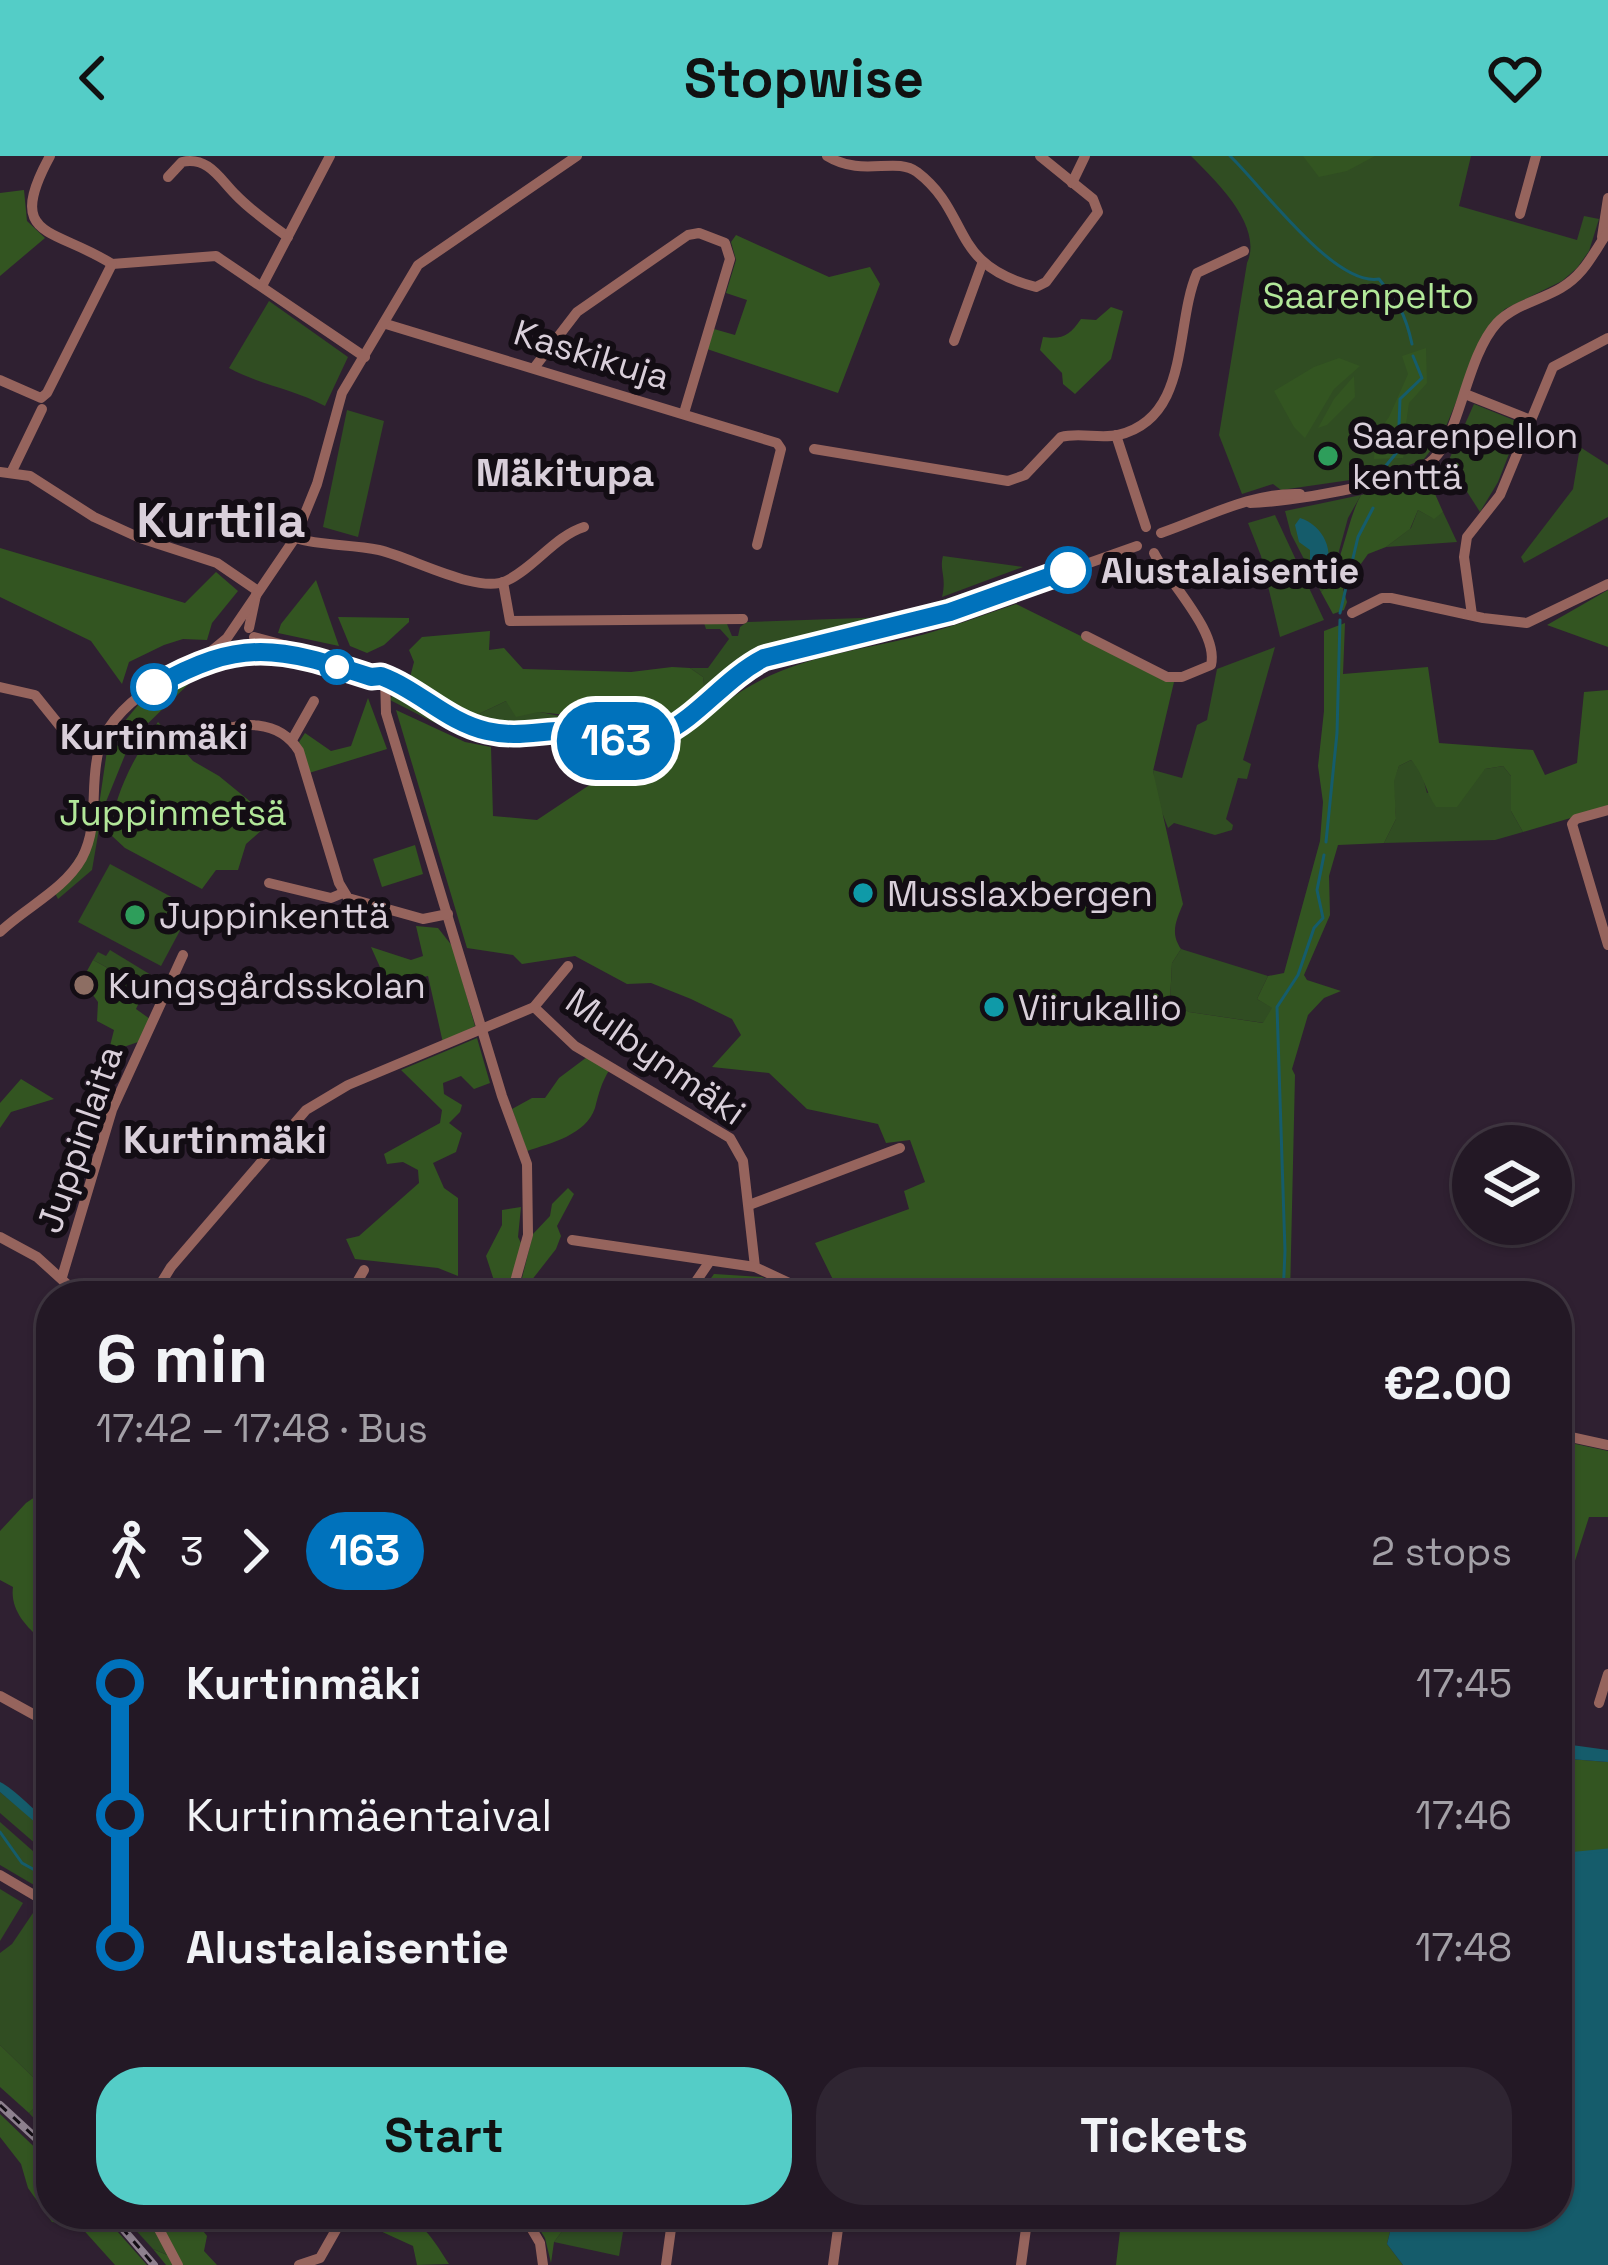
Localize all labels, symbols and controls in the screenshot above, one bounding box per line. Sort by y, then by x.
text: Stopwise [684,44,924,113]
icon: back [60,45,126,111]
icon: heart [1482,45,1548,111]
park label: Saarenpelto [1262,273,1474,319]
street label: Kaskikuja [508,309,675,400]
place label: Saarenpellon kenttä [1352,413,1578,500]
marker: Saarenpellon kenttä [1315,443,1341,469]
district label: Mäkitupa [476,448,654,497]
district label: Kurttila [137,490,305,551]
marker: Alustalaisentie [1046,548,1090,592]
place label: Alustalaisentie [1101,548,1359,594]
unlabelled marker [321,651,353,683]
marker: Kurtinmäki [132,665,176,709]
line badge: 163 [547,702,685,780]
place label: Kurtinmäki [60,714,248,760]
text: 163 [581,714,651,767]
park label: Juppinmetsä [59,790,287,836]
place label: Musslaxbergen [887,871,1153,917]
marker: Musslaxbergen [850,880,876,906]
place label: Juppinkenttä [159,893,389,939]
marker: Juppinkenttä [122,902,148,928]
place label: Kungsgårdsskolan [108,963,426,1009]
marker: Kungsgårdsskolan [71,972,97,998]
street label: Mulbynmäki [557,978,754,1136]
place label: Viirukallio [1018,985,1182,1031]
marker: Viirukallio [981,994,1007,1020]
street label: Juppinlaita [26,1040,133,1239]
district label: Kurtinmäki [123,1115,327,1164]
map controls [1452,1125,1572,1245]
button: layers [1452,1125,1572,1245]
text: 6 min [96,1317,268,1401]
text: €2.00 [1384,1355,1512,1412]
text: 17:42 – 17:48 · Bus [96,1404,428,1453]
icon: walk [96,1518,162,1584]
icon: forward [222,1518,288,1584]
text: 163 [330,1524,400,1577]
text: 3 [180,1527,204,1576]
text: 2 stops [1371,1527,1512,1576]
text: Kurtinmäki [186,1655,421,1712]
text: 17:45 [1416,1659,1512,1708]
text: Kurtinmäentaival [186,1787,552,1844]
text: 17:46 [1416,1791,1512,1840]
text: Alustalaisentie [186,1919,509,1976]
text: 17:48 [1415,1923,1512,1972]
button: Start [96,2067,792,2205]
button: Tickets [816,2067,1512,2205]

